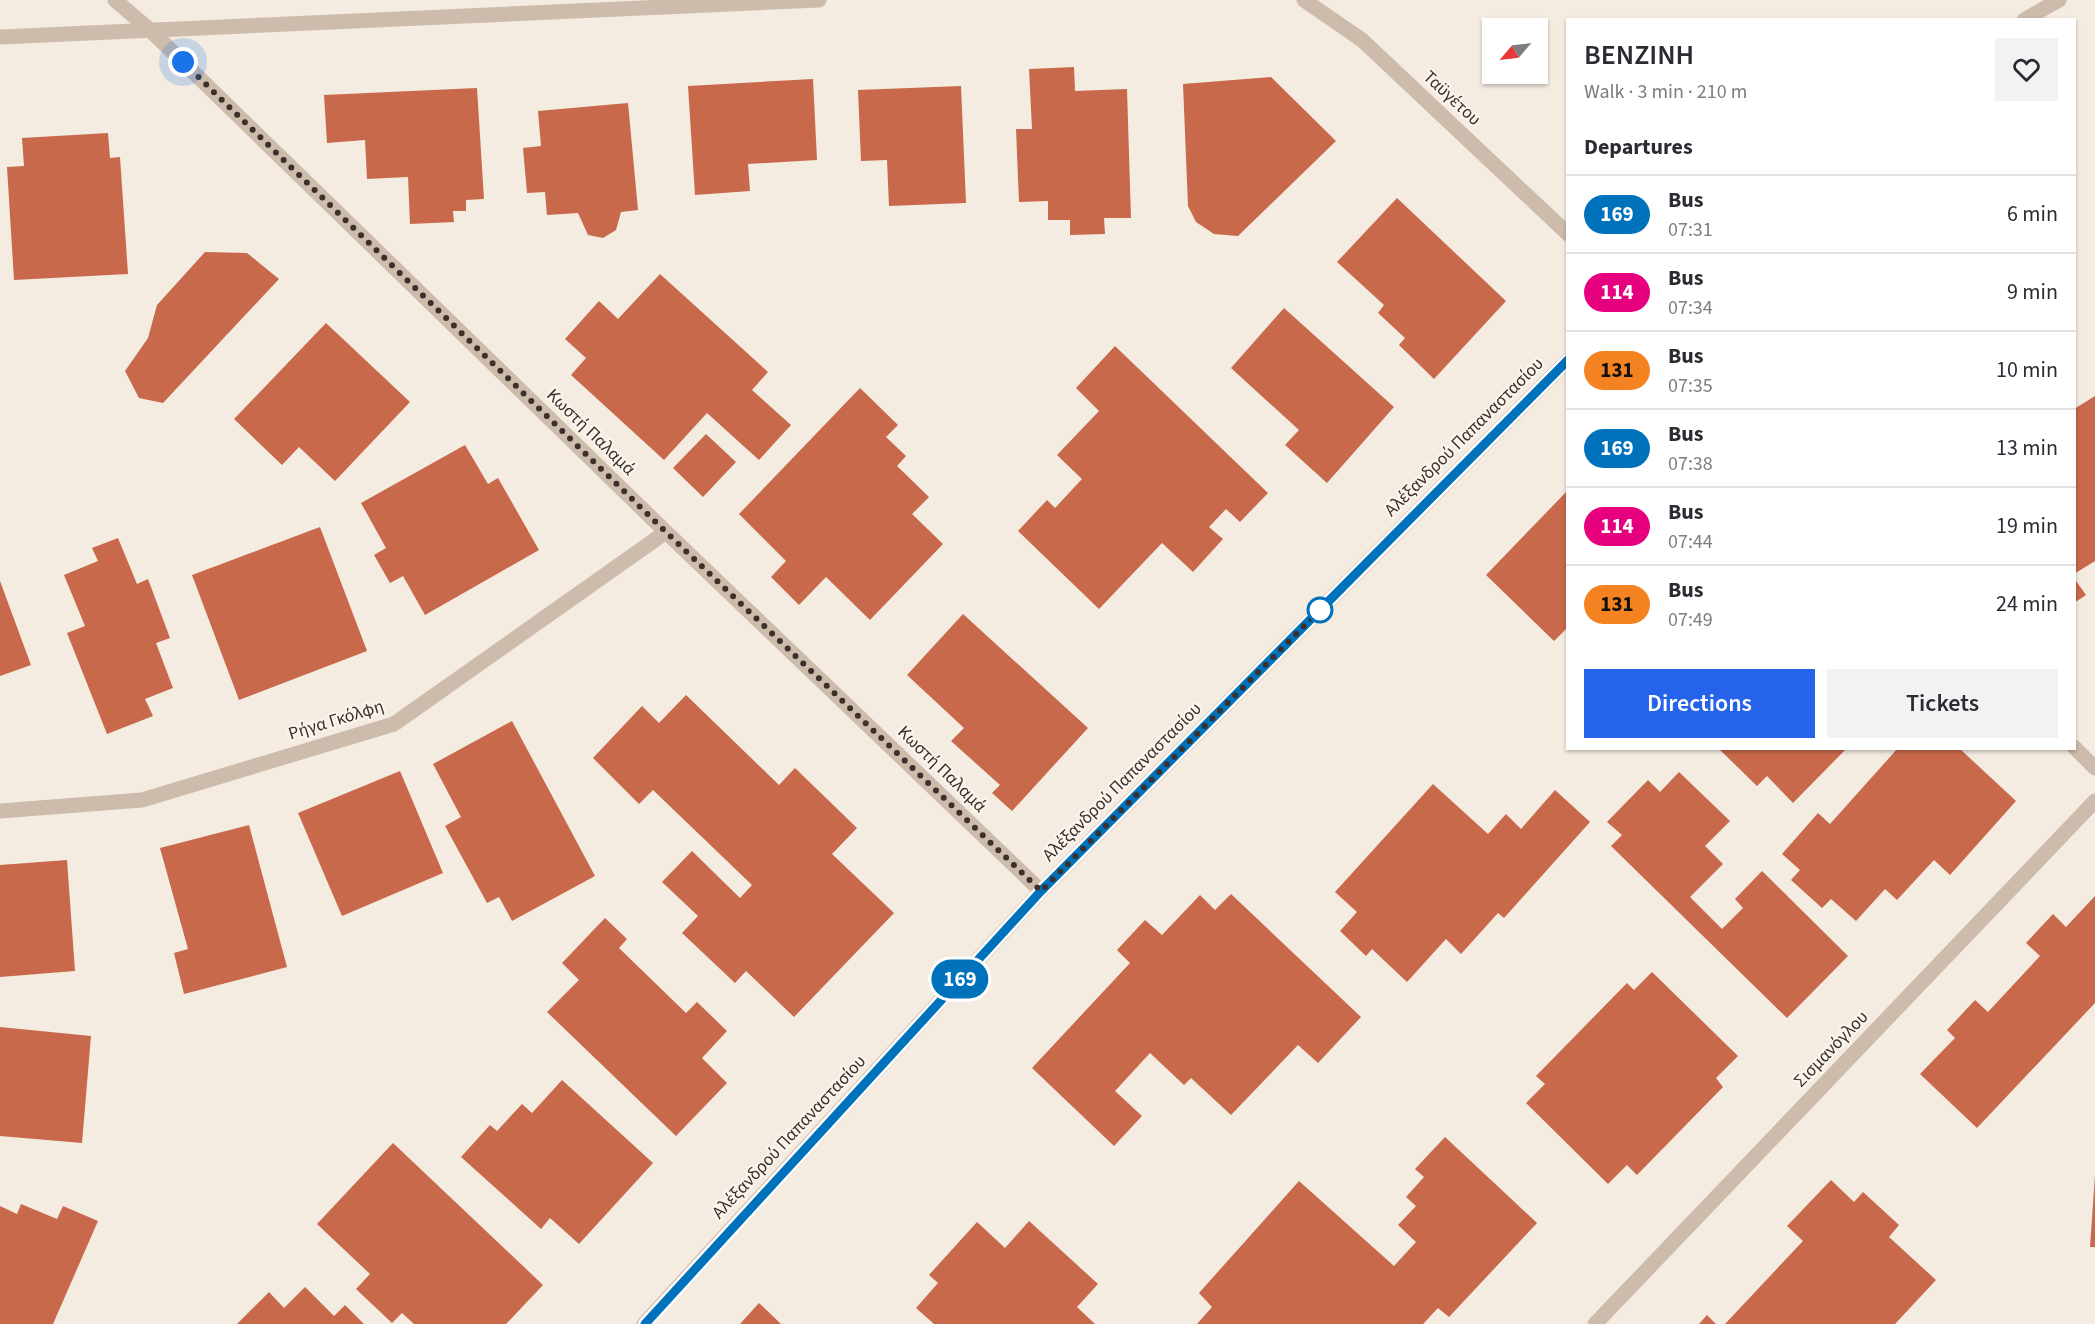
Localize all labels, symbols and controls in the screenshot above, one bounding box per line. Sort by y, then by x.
north arrow [1482,18,1548,84]
map controls [1482,18,1548,84]
text: ΒΕΝΖΙΝΗ [1584,35,1694,75]
button: heart [1995,38,2058,101]
your location [168,47,198,77]
street label: Ταϋγέτου [1418,65,1486,131]
text: Walk · 3 min · 210 m [1584,78,1747,106]
text: Departures [1584,131,1693,163]
text: Bus [1668,184,1704,216]
text: 6 min [2007,198,2058,230]
text: 169 [1600,199,1634,229]
text: 07:31 [1668,216,1713,244]
text: Bus [1668,262,1704,294]
text: 9 min [2007,276,2058,308]
text: 114 [1600,277,1634,307]
text: 07:34 [1668,294,1713,322]
text: Bus [1668,340,1704,372]
street label: Αλέξανδρού Παπαναστασίου [1379,352,1549,522]
text: 10 min [1996,354,2058,386]
text: 131 [1600,355,1634,385]
text: 07:35 [1668,372,1713,400]
street label: Κωστή Παλαμά [541,383,641,481]
text: Bus [1668,418,1704,450]
text: 13 min [1996,432,2058,464]
text: 169 [1600,433,1634,463]
text: 07:38 [1668,450,1713,478]
text: Bus [1668,496,1704,528]
text: 19 min [1996,510,2058,542]
text: 114 [1600,511,1634,541]
text: 07:44 [1668,528,1713,556]
text: Bus [1668,574,1704,606]
text: 24 min [1996,588,2058,620]
text: 131 [1600,589,1634,619]
unlabelled marker [1307,597,1333,623]
text: 07:49 [1668,606,1713,634]
button: Directions [1584,669,1815,738]
button: Tickets [1827,669,2058,738]
street label: Ρήγα Γκόλφη [285,694,387,746]
street label: Αλέξανδρού Παπαναστασίου [1037,697,1207,867]
street label: Κωστή Παλαμά [892,720,992,818]
line badge: 169 [926,960,994,998]
text: 169 [943,964,977,994]
street label: Σισμανόγλου [1788,1005,1874,1093]
street label: Αλέξανδρού Παπαναστασίου [706,1050,872,1224]

